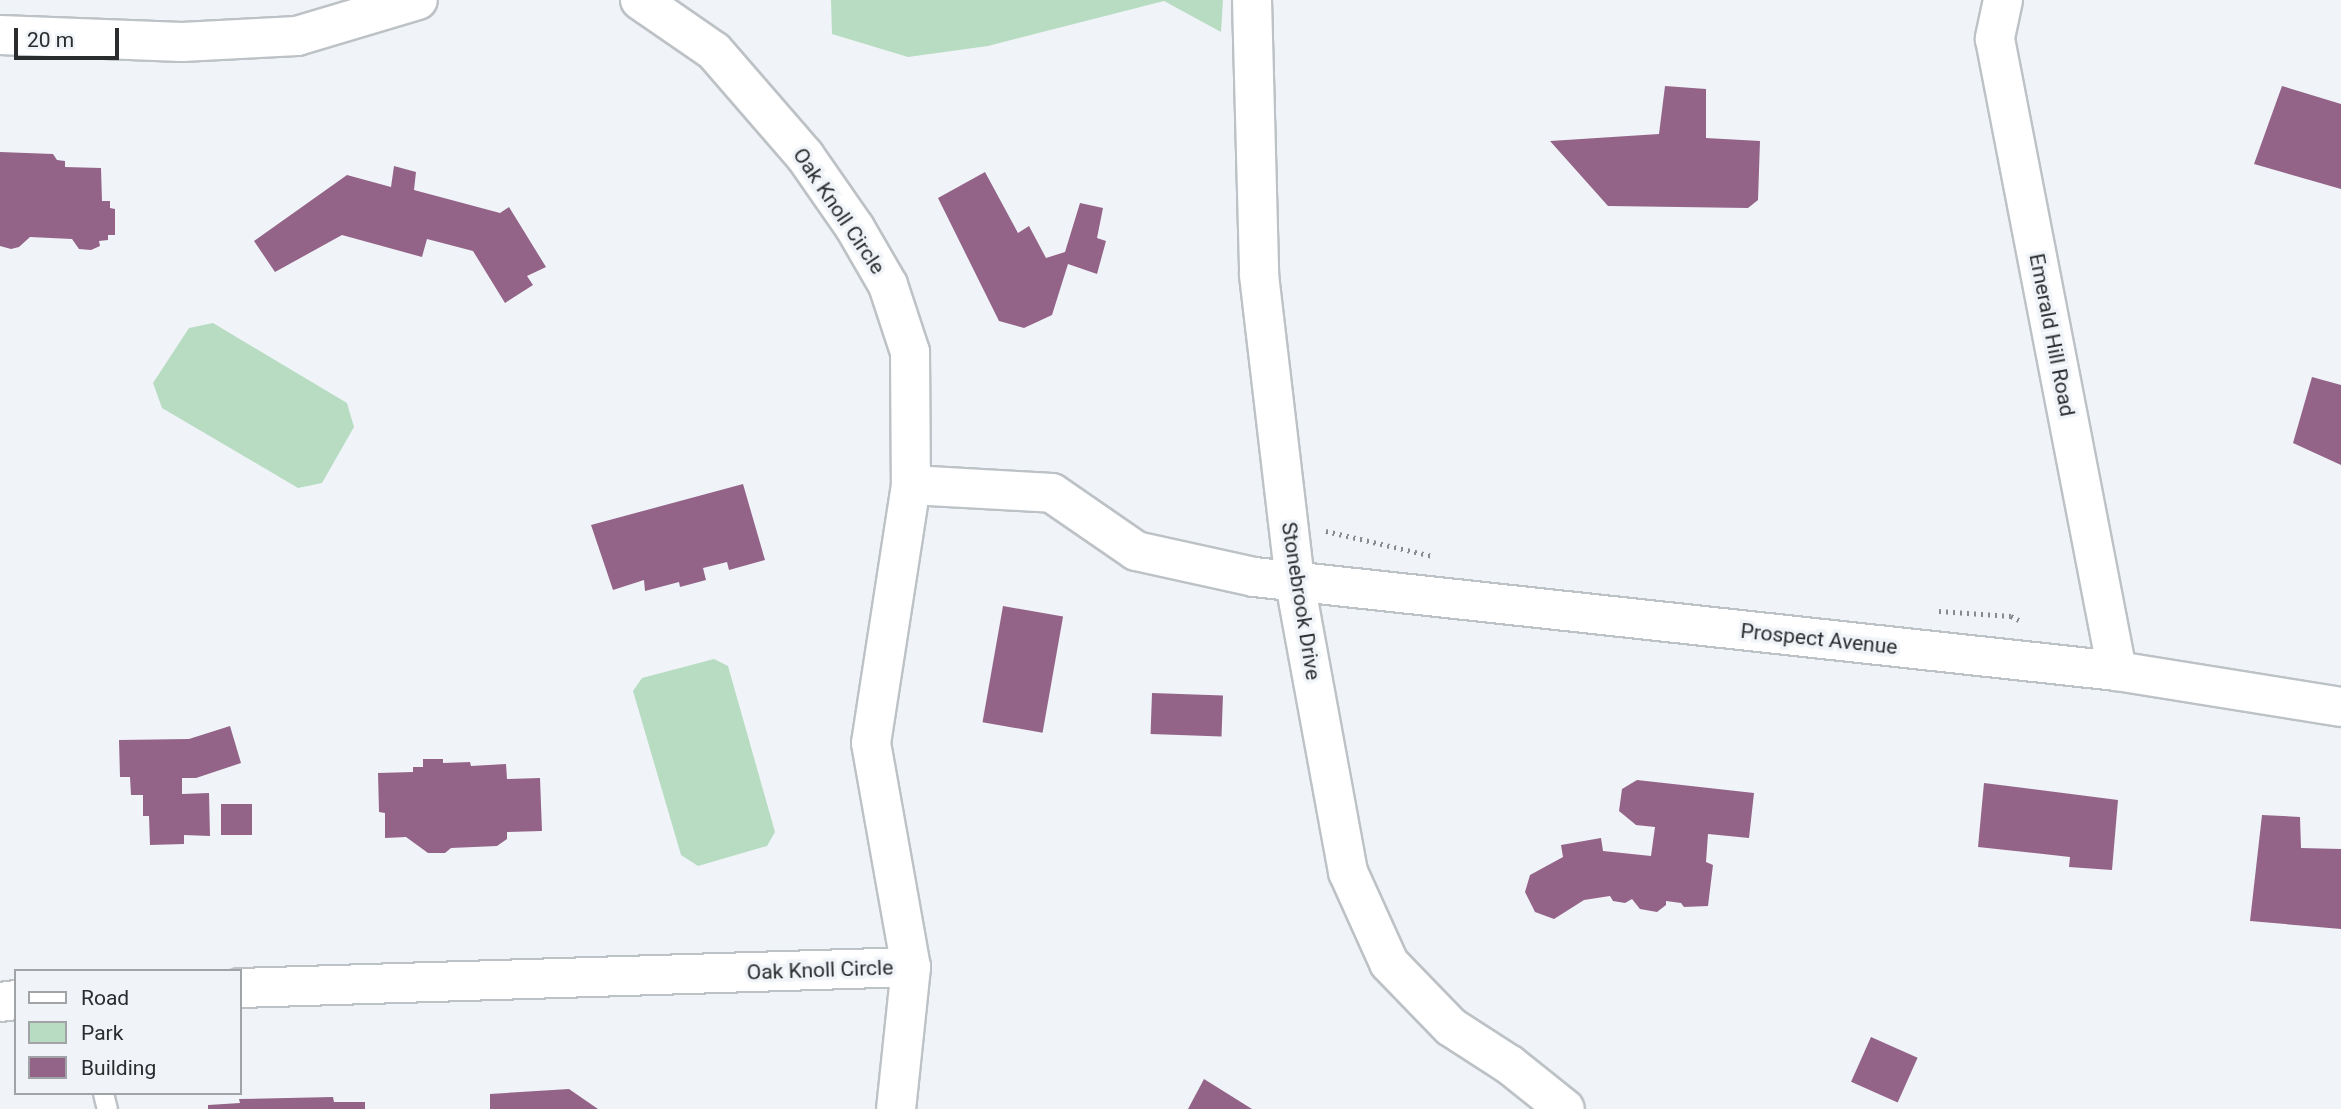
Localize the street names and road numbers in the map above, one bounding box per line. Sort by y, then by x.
street label: Oak Knoll Circle [788,143,890,279]
street label: Emerald Hill Road [2024,251,2080,419]
street label: Stonebrook Drive [1276,520,1326,682]
street label: Prospect Avenue [1739,618,1899,660]
street label: Oak Knoll Circle [746,955,894,985]

